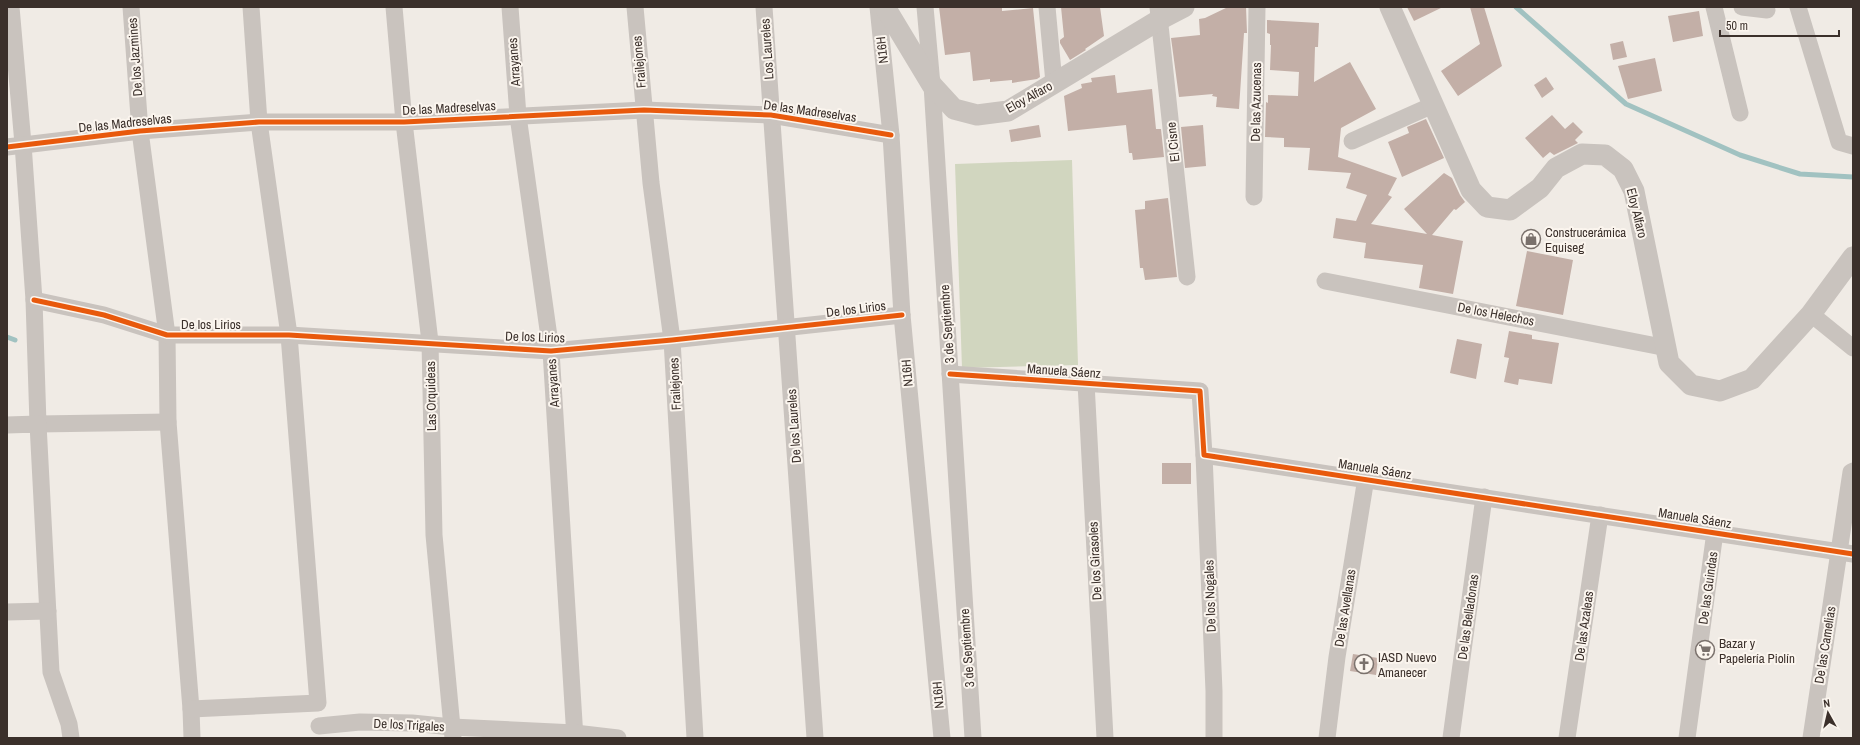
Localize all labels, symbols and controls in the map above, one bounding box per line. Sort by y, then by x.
scale bar [1720,12,1839,38]
street label: De los Jazmines [124,17,146,97]
street label: Los Laureles [756,18,778,80]
text: 50 m [1726,18,1748,34]
street label: Frailejones [628,35,650,89]
street label: N16H [872,36,892,64]
street label: Arrayanes [504,37,524,88]
street label: De las Azucenas [1247,62,1265,142]
street label: Eloy Alfaro [1003,77,1055,117]
street label: De las Madreselvas [762,96,858,126]
street label: De las Madreselvas [402,97,496,119]
street label: De las Madreselvas [78,110,172,136]
street label: El Cisne [1162,121,1184,163]
street label: Eloy Alfaro [1623,186,1651,240]
place label: Construcerámica Equiseg [1545,224,1626,256]
shop icon: Construcerámica Equiseg [1520,228,1542,250]
street label: 3 de Septiembre [936,284,958,364]
street label: De los Lirios [825,297,887,321]
street label: De los Helechos [1456,298,1536,330]
street label: De los Lirios [181,316,241,333]
street label: De los Lirios [505,327,565,347]
street label: Frailejones [665,357,685,411]
street label: Arrayanes [543,358,563,409]
street label: N16H [897,359,917,387]
street label: Manuela Sáenz [1026,360,1102,382]
street label: Las Orquideas [422,361,440,431]
street label: De los Laureles [783,388,805,464]
street label: Manuela Sáenz [1337,455,1413,483]
street label: Manuela Sáenz [1657,504,1733,532]
street label: De los Girasoles [1084,521,1106,601]
street label: De las Guindas [1694,550,1722,626]
street label: De los Nogales [1200,560,1220,632]
street label: De las Avellanas [1330,568,1360,648]
street label: De las Belladonas [1454,573,1482,661]
street label: De las Azaleas [1571,590,1597,662]
street label: De las Camelias [1810,605,1840,685]
street label: 3 de Septiembre [956,608,978,688]
place label: Bazar y Papelería Piolín [1719,635,1795,667]
supermarket icon: Bazar y Papelería Piolín [1694,639,1716,661]
place label: IASD Nuevo Amanecer [1377,649,1437,681]
church icon: IASD Nuevo Amanecer [1353,653,1375,675]
street label: N16H [928,681,948,709]
north arrow [1808,693,1848,733]
text: N [1822,696,1831,710]
street label: De los Trigales [373,715,445,735]

